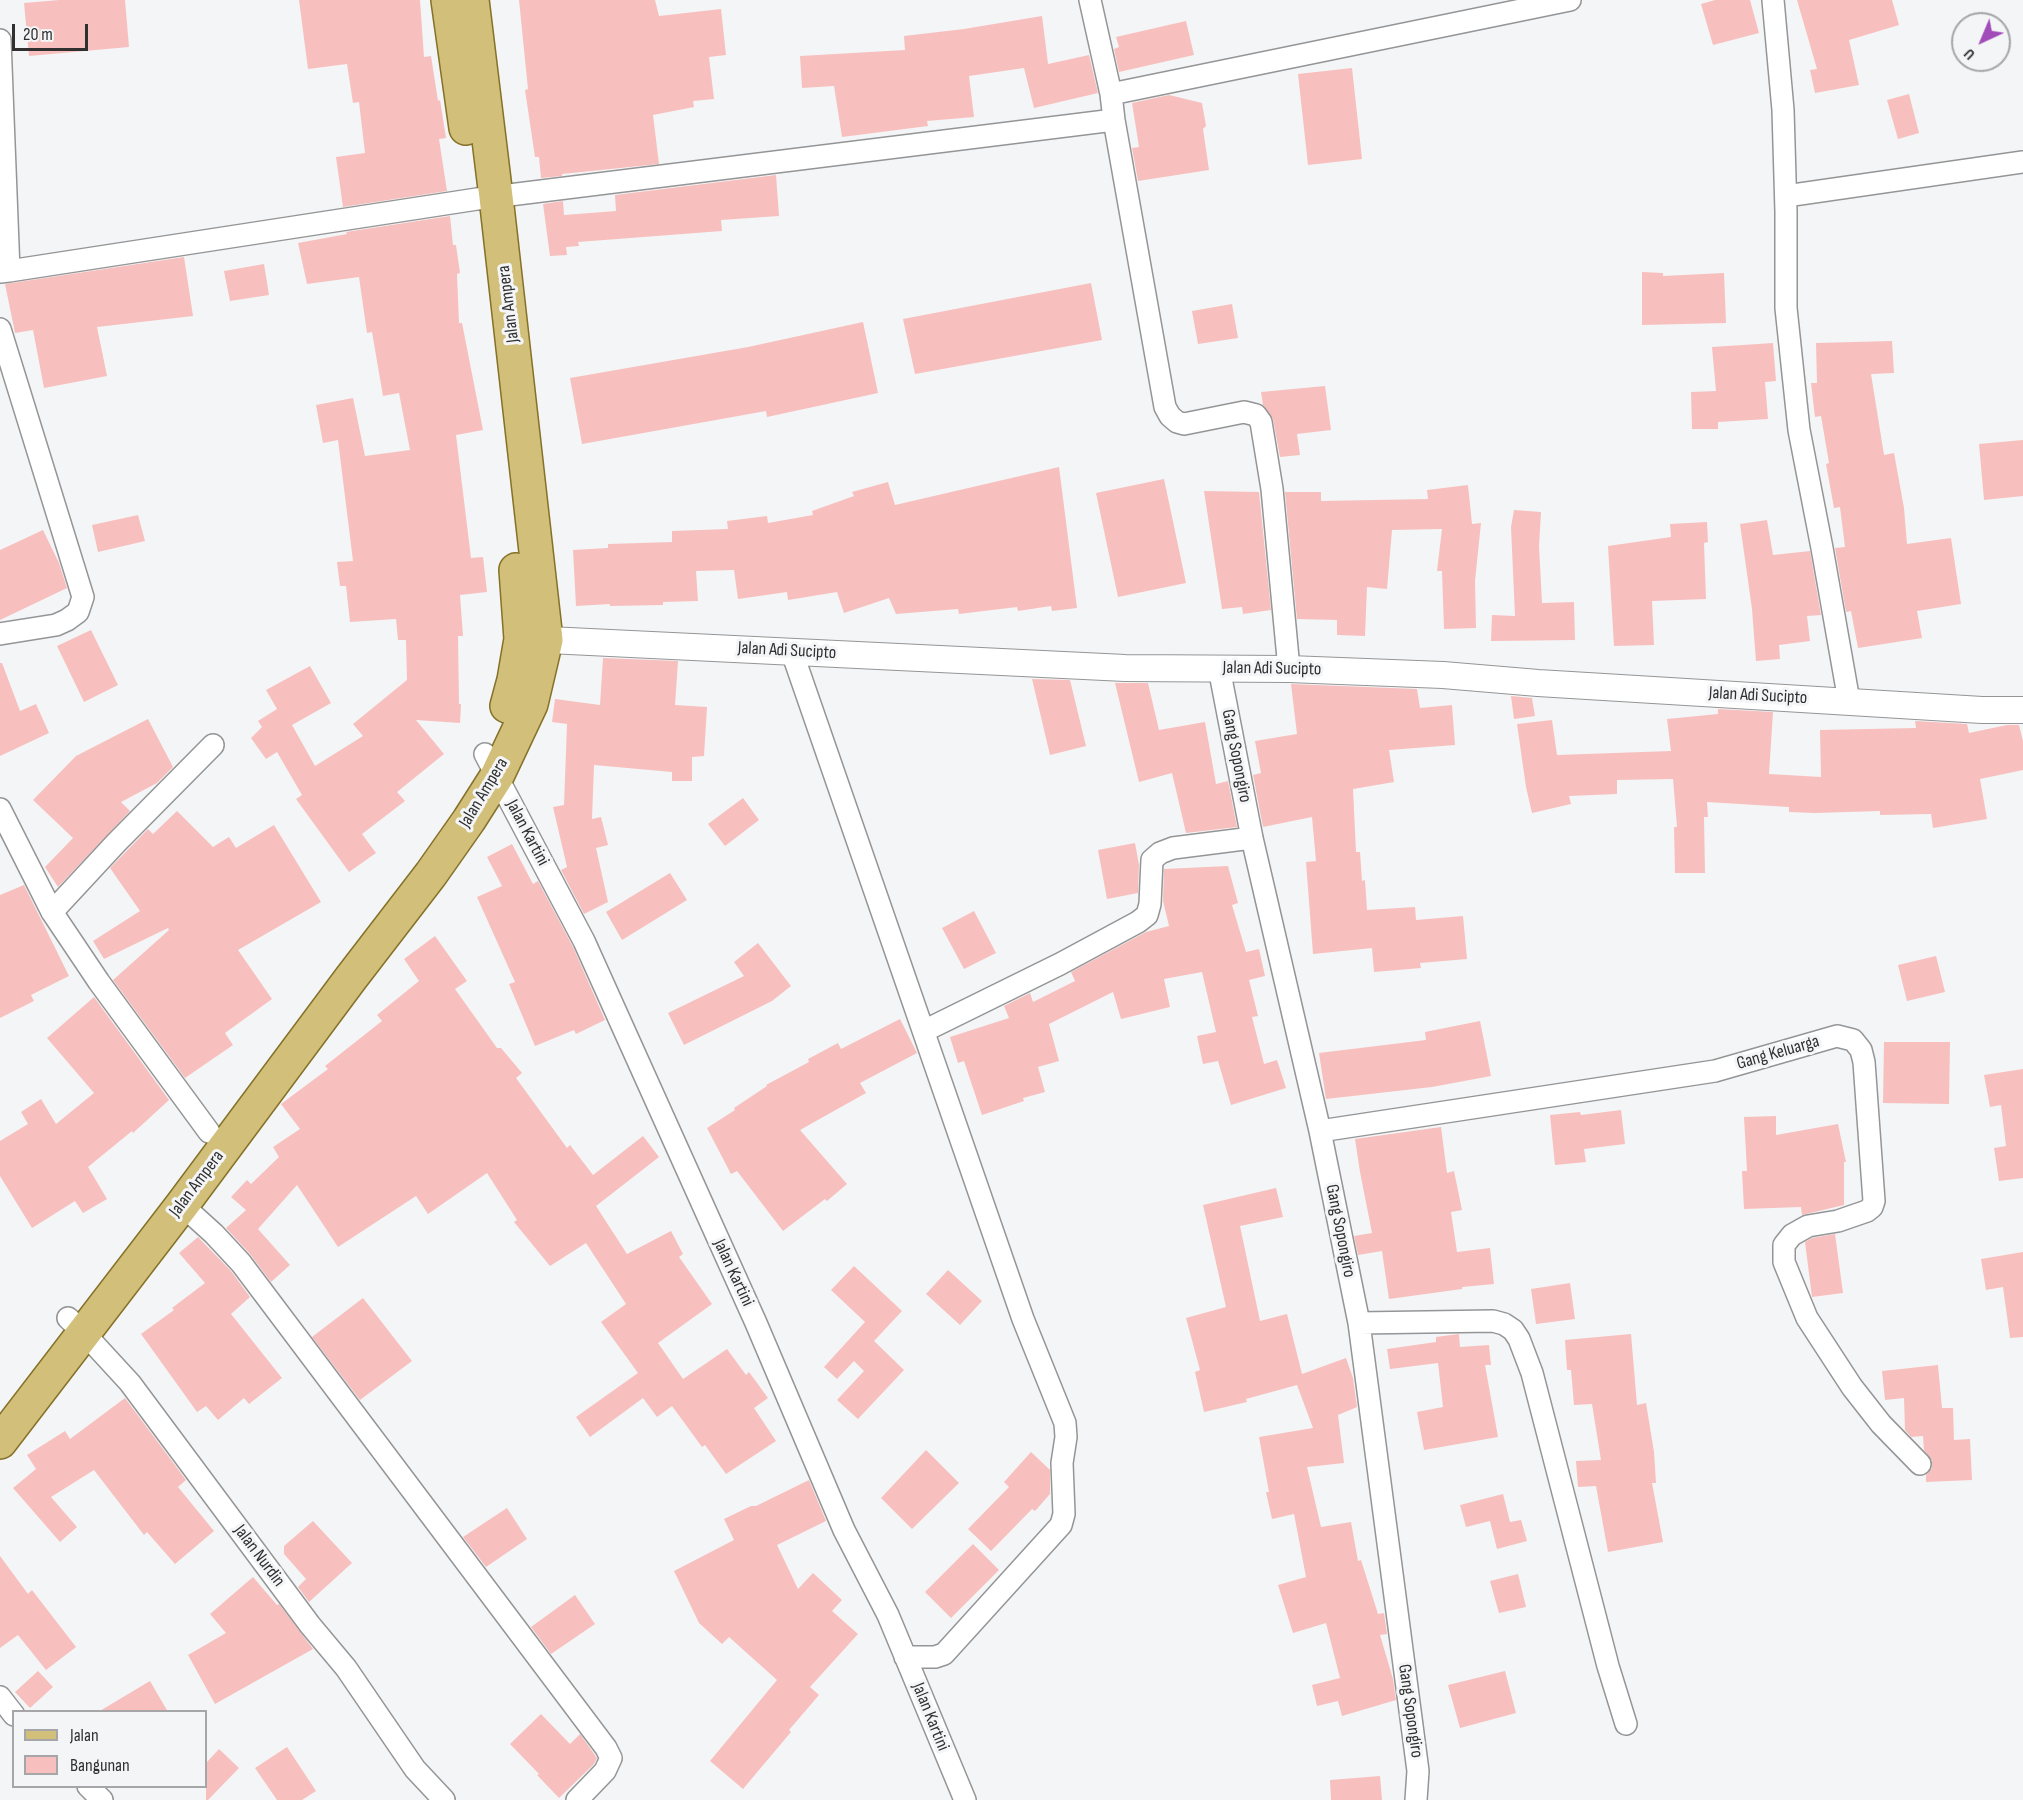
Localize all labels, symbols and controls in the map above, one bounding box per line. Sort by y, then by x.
scale bar [15,12,92,50]
north arrow [1951,12,2011,72]
text: 20 m [23,24,53,45]
text: U [1960,44,1979,64]
street label: Jalan Ampera [494,264,524,344]
street label: Jalan Adi Sucipto [737,638,837,664]
street label: Jalan Adi Sucipto [1222,657,1322,681]
street label: Jalan Adi Sucipto [1708,683,1808,709]
street label: Gang Sopongiro [1216,708,1256,804]
street label: Jalan Ampera [455,754,513,832]
street label: Jalan Kartini [501,796,553,870]
street label: Gang Keluarga [1734,1031,1822,1075]
street label: Jalan Ampera [165,1147,229,1221]
street label: Gang Sopongiro [1320,1183,1360,1279]
street label: Jalan Kartini [708,1236,758,1310]
street label: Jalan Nurdin [229,1521,289,1591]
street label: Gang Sopongiro [1393,1663,1427,1759]
street label: Jalan Kartini [907,1680,953,1754]
legend [12,1710,207,1788]
text: Jalan [70,1725,99,1746]
text: Bangunan [70,1755,130,1776]

